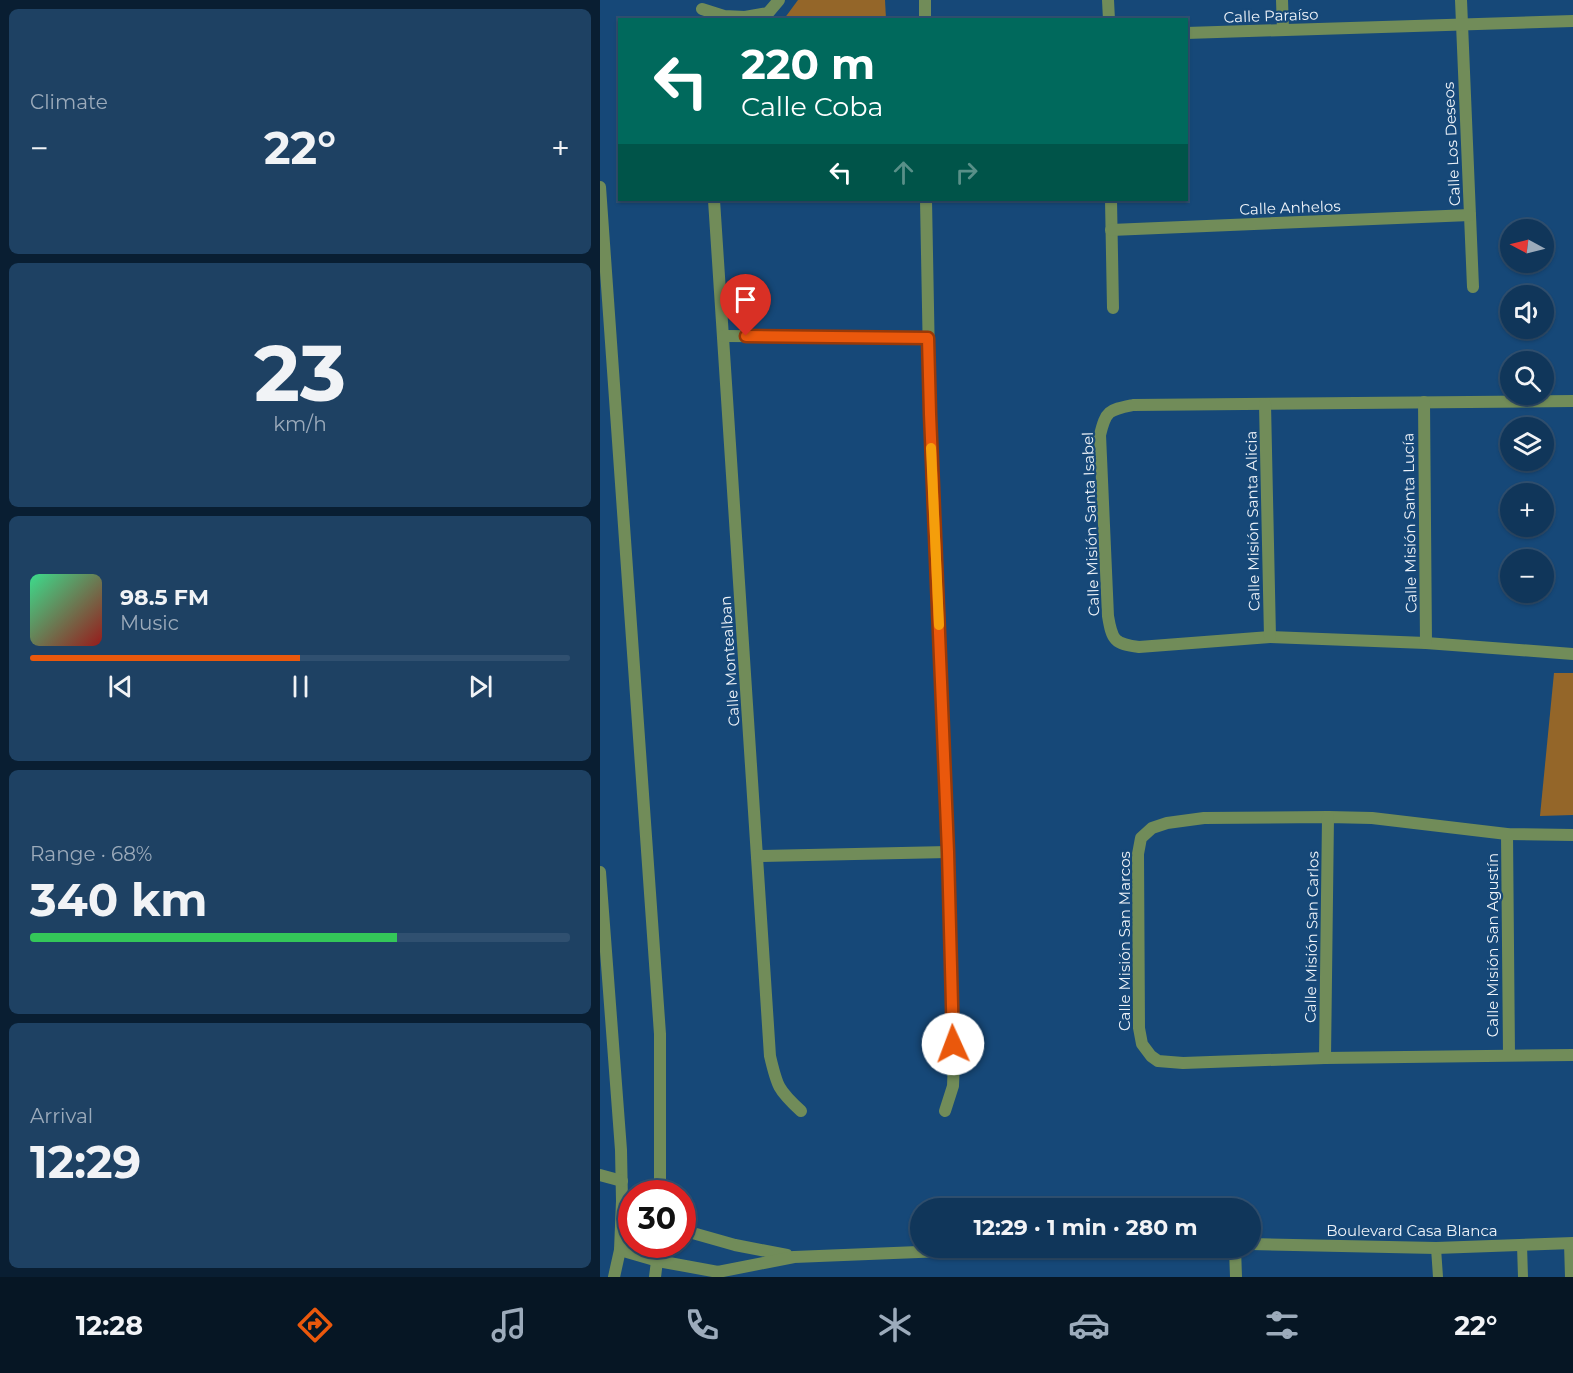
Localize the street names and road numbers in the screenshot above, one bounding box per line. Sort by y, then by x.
street label: Calle Paraíso [1223,4,1319,27]
street label: Calle Los Deseos [1439,81,1464,207]
street label: Calle Anhelos [1239,196,1341,219]
street label: Calle Misión Santa Alicia [1241,431,1264,611]
street label: Calle Misión Santa Isabel [1078,432,1103,616]
street label: Calle Misión Santa Lucía [1398,433,1421,613]
street label: Calle Montealban [715,595,744,727]
street label: Calle Misión San Marcos [1115,851,1134,1031]
street label: Calle Misión San Carlos [1301,851,1322,1023]
street label: Calle Misión San Agustín [1483,853,1502,1037]
street label: Boulevard Casa Blanca [1326,1221,1498,1240]

